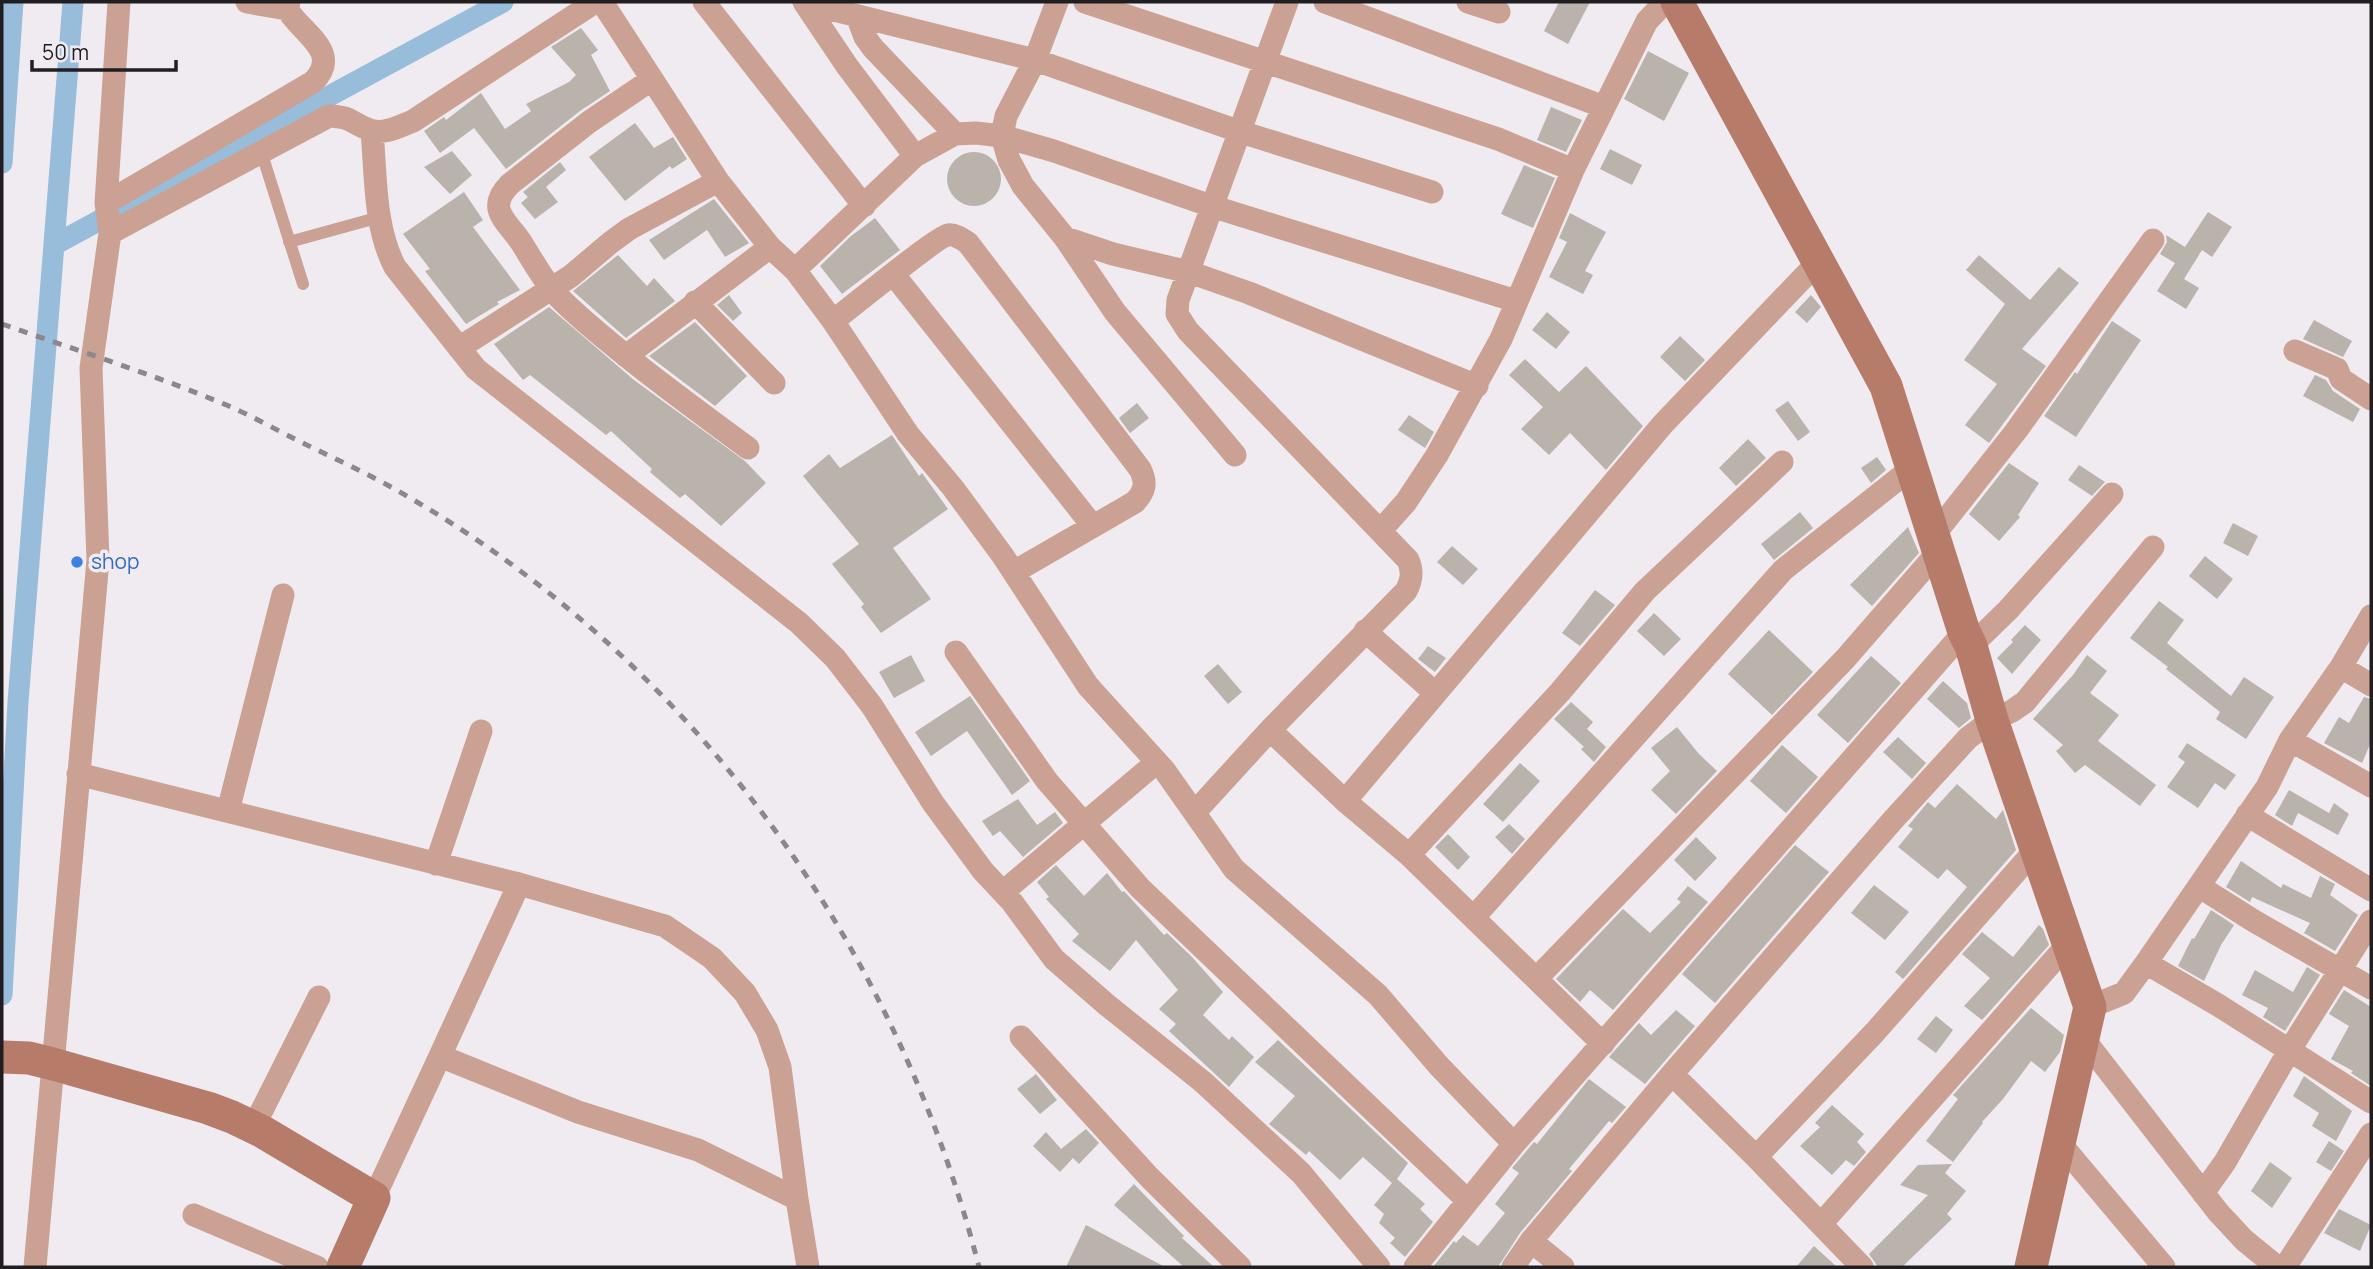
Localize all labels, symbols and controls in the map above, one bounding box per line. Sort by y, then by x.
scale bar [32,28,175,72]
text: 50 m [42,38,89,66]
place label: shop [91,547,139,575]
marker: shop [69,554,85,570]

